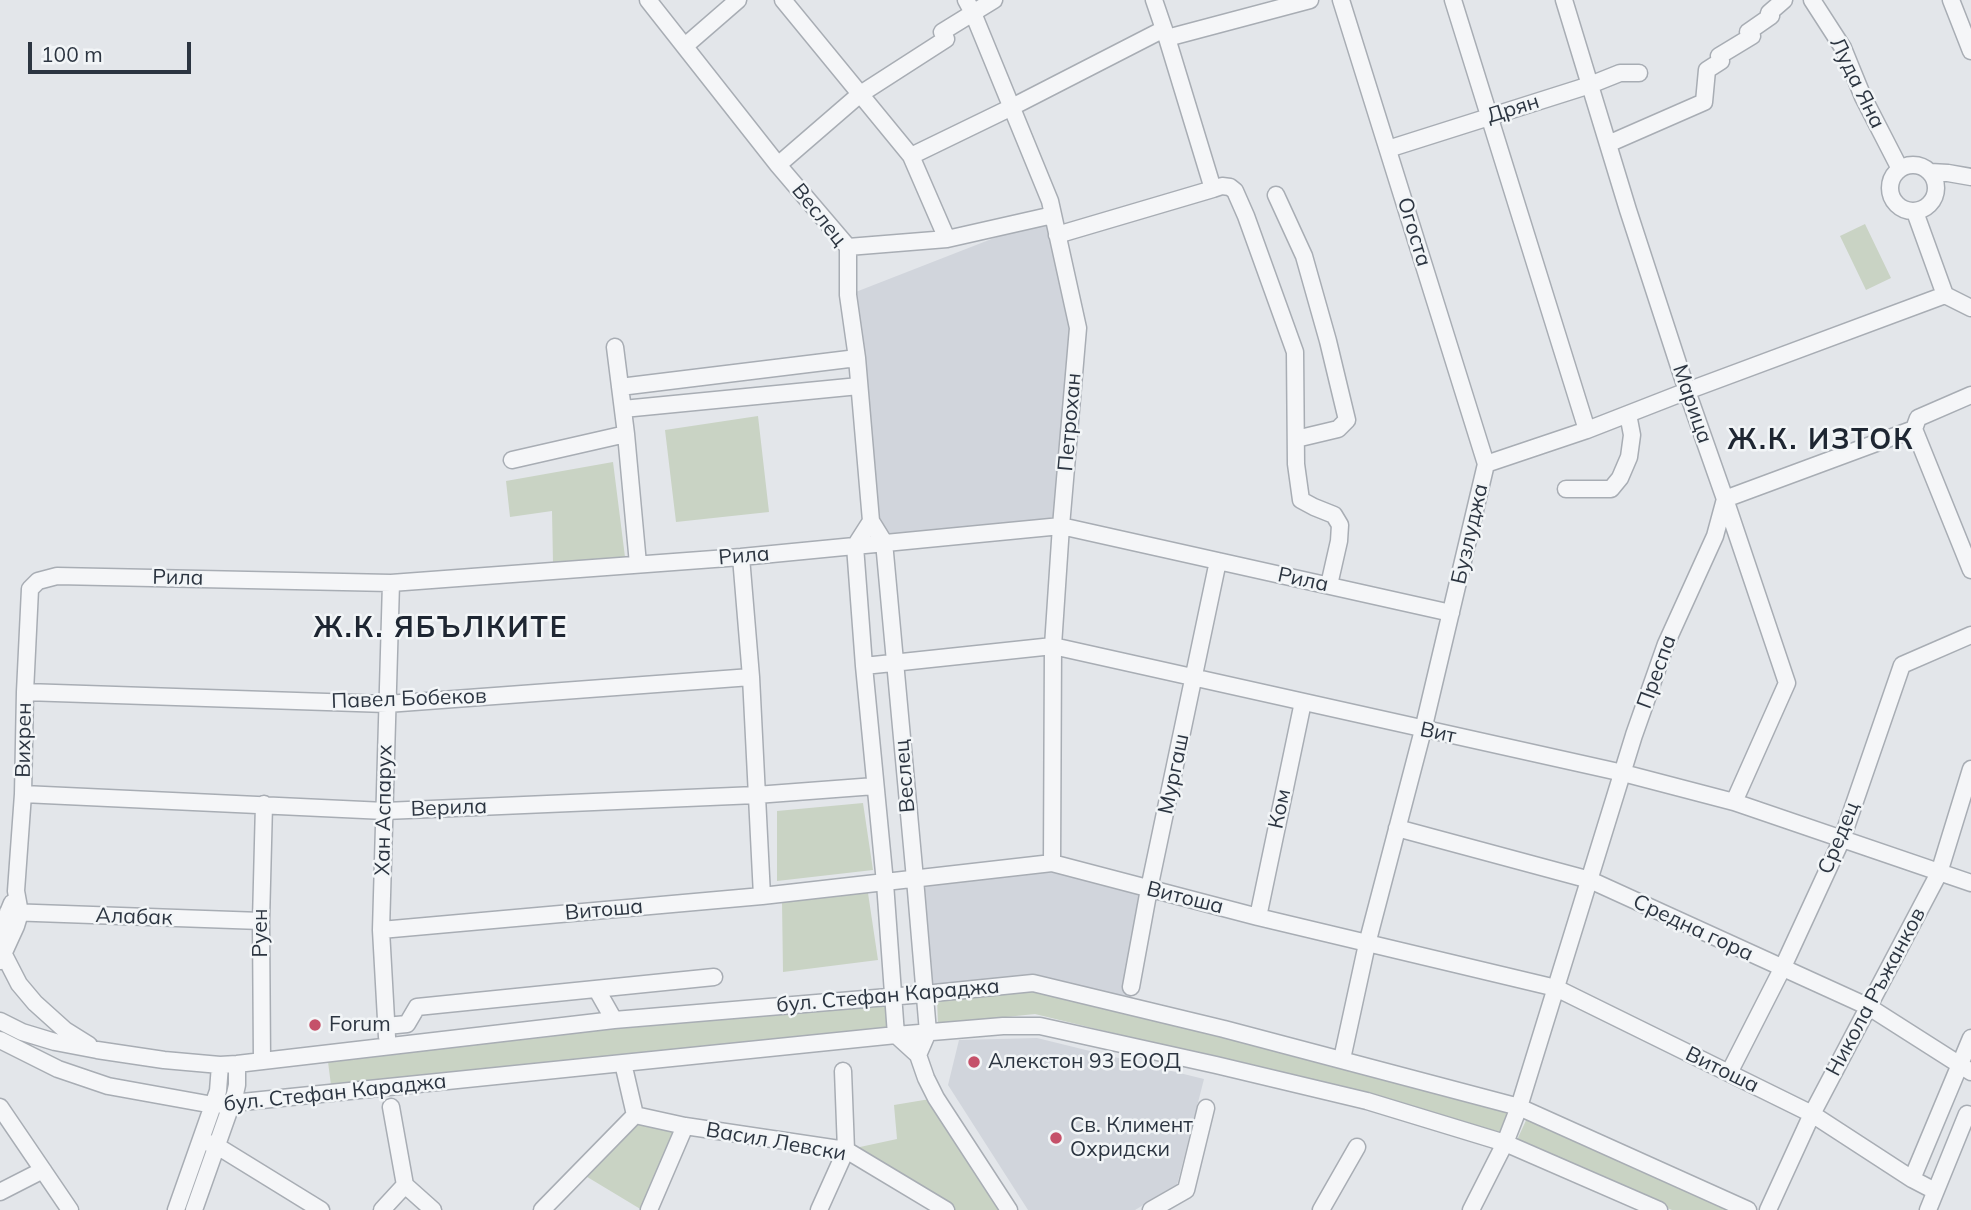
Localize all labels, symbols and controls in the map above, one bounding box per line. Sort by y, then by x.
scale bar [32,28,194,72]
street label: Луда Яна [1824,33,1890,133]
text: 100 m [41,41,103,67]
street label: Дрян [1484,89,1542,129]
street label: Веслец [786,179,852,251]
street label: Огоста [1392,194,1436,270]
street label: Марица [1667,361,1717,447]
street label: Петрохан [1053,372,1087,472]
district label: Ж.К. ИЗТОК [1729,424,1913,458]
street label: Бузлуджа [1446,481,1494,587]
street label: Рила [717,541,771,571]
street label: Рила [1275,562,1331,598]
street label: Рила [152,565,204,591]
district label: Ж.К. ЯБЪЛКИТЕ [315,612,567,646]
street label: Преспа [1632,632,1682,712]
street label: Павел Бобеков [331,684,487,714]
street label: Вихрен [11,702,37,778]
street label: Вит [1418,717,1458,749]
street label: Мургаш [1153,732,1195,816]
street label: Веслец [889,738,921,814]
street label: Хан Аспарух [370,744,398,876]
street label: Ком [1264,787,1296,831]
street label: Верила [410,794,488,822]
street label: Средец [1813,798,1865,878]
street label: Витоша [1144,876,1226,920]
street label: Средна гора [1629,889,1757,967]
street label: Витоша [564,894,644,926]
street label: Алабак [95,903,173,931]
street label: Никола Ръжанков [1821,904,1931,1080]
street label: Руен [248,908,274,958]
street label: бул. Стефан Караджа [775,974,1001,1018]
place label: Forum [329,1012,391,1038]
marker: Forum [307,1017,323,1033]
street label: Витоша [1681,1041,1763,1099]
place label: Алекстон 93 ЕООД [988,1049,1181,1075]
marker: Алекстон 93 ЕООД [966,1054,982,1070]
street label: бул. Стефан Караджа [222,1069,448,1117]
place label: Св. Климент Охридски [1070,1113,1193,1163]
street label: Васил Левски [704,1117,848,1167]
marker: Св. Климент Охридски [1048,1130,1064,1146]

